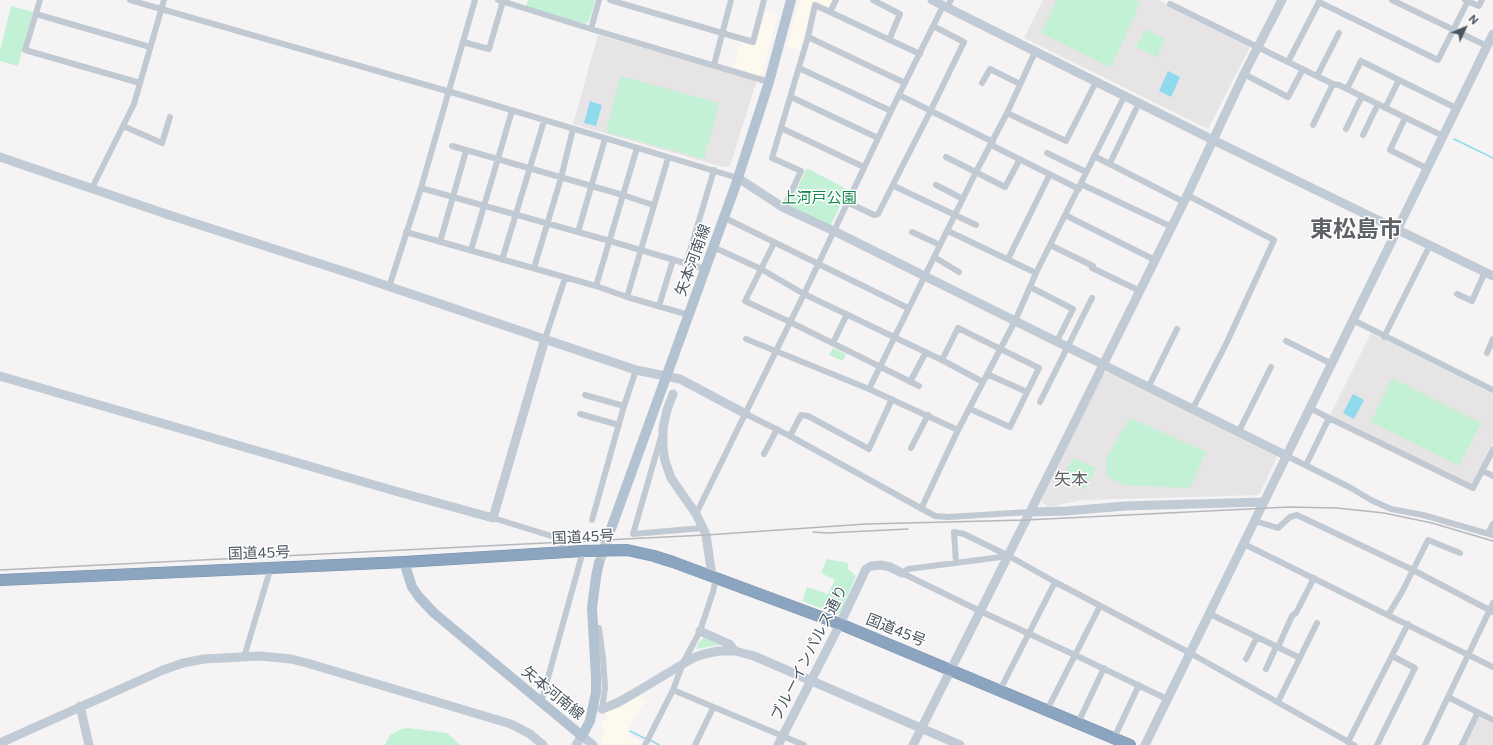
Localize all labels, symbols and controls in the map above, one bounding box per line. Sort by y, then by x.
north arrow [1445,8,1485,48]
text: N [1466,12,1482,27]
park label: 上河戸公園 [782,189,856,207]
district label: 東松島市 [1310,215,1402,243]
street label: 矢本河南線 [672,222,714,298]
district label: 矢本 [1054,469,1088,489]
street label: 国道45号 [551,526,615,548]
street label: 国道45号 [227,543,291,563]
street label: ブルーインパルス通り [767,582,851,724]
street label: 国道45号 [864,610,928,650]
street label: 矢本河南線 [518,662,588,724]

